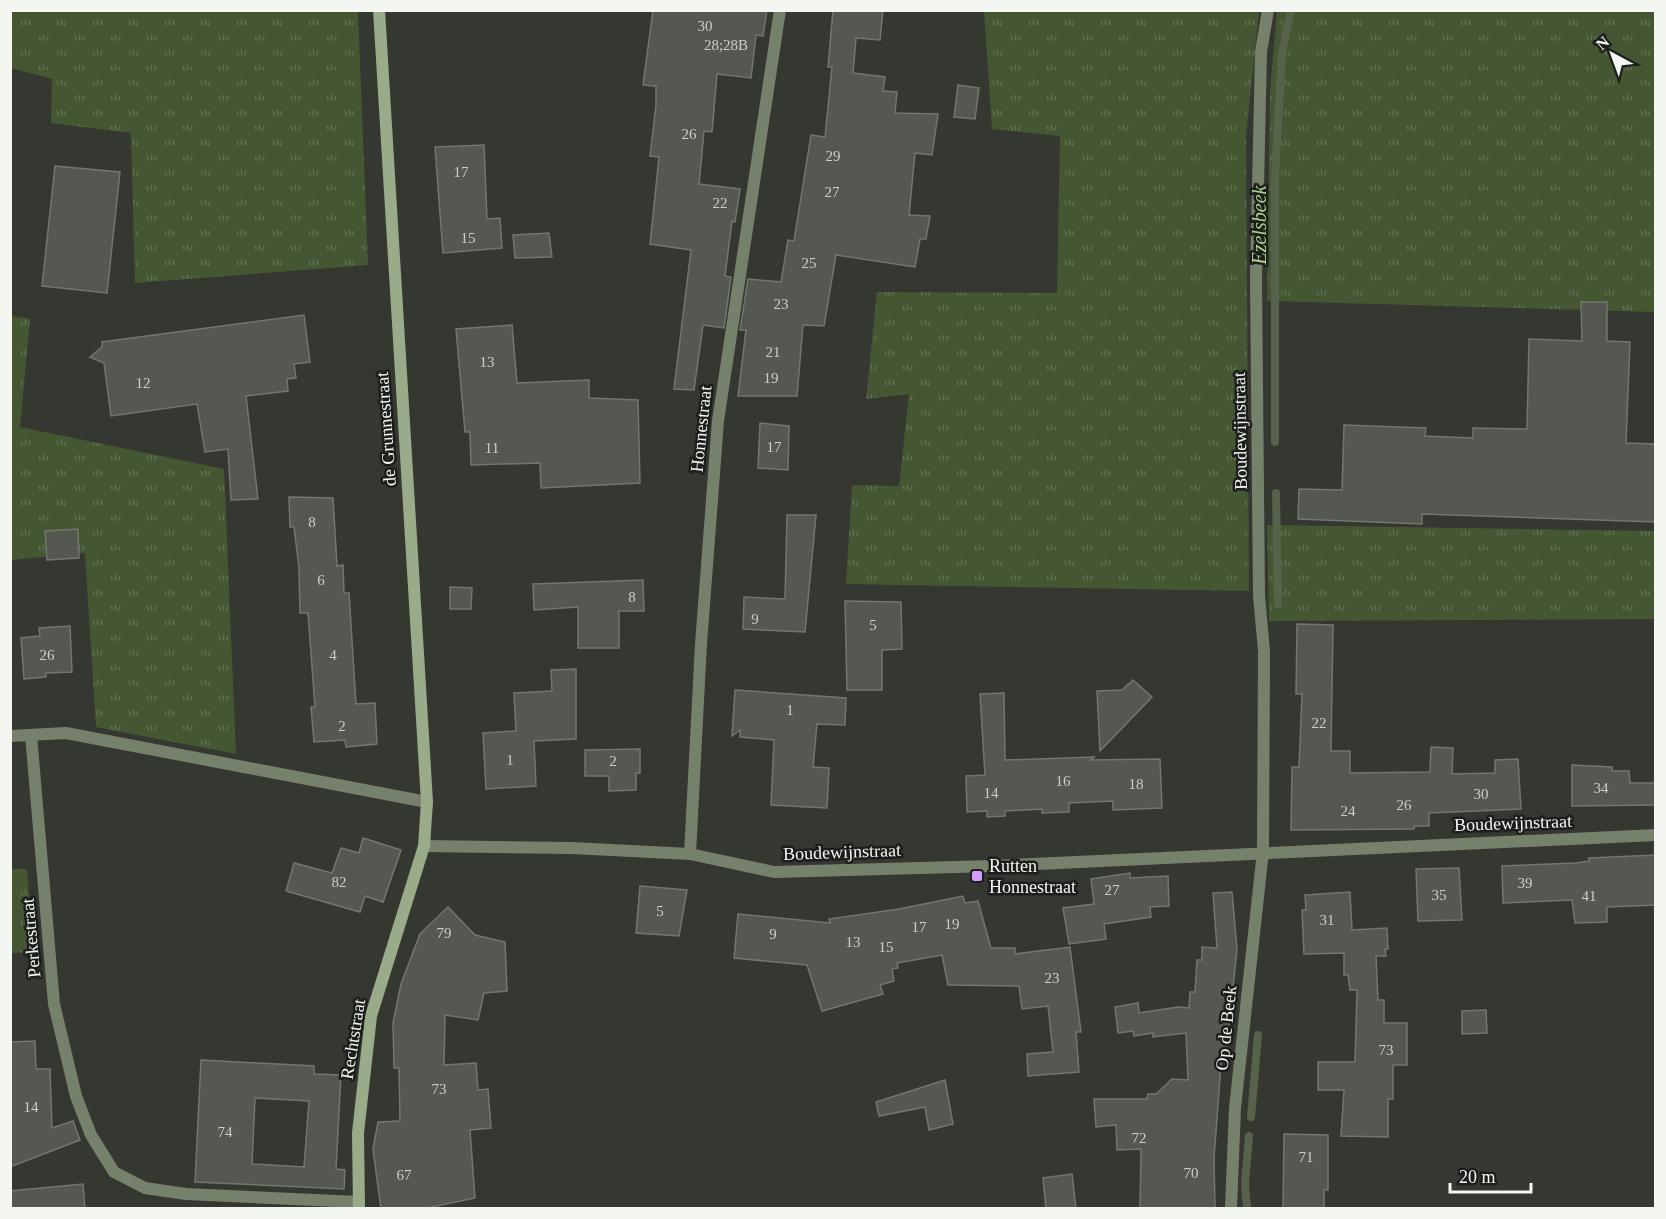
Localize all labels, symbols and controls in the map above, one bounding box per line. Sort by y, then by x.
house number: 30 [698,18,713,34]
north arrow [1582,24,1642,84]
text: N [1593,33,1613,53]
house number: 28;28B [704,37,748,53]
house number: 26 [682,126,697,142]
house number: 29 [826,148,841,164]
house number: 17 [454,164,469,180]
house number: 27 [825,184,840,200]
water label: Ezelsbeek [1248,184,1270,265]
house number: 22 [713,195,728,211]
house number: 15 [461,230,476,246]
house number: 25 [802,255,817,271]
house number: 23 [774,296,789,312]
house number: 21 [766,344,781,360]
house number: 13 [480,354,495,370]
house number: 19 [764,370,779,386]
street label: de Grunnestraat [372,371,400,487]
street label: Boudewijnstraat [1229,372,1251,490]
house number: 12 [136,375,151,391]
street label: Honnestraat [687,385,715,473]
house number: 17 [767,439,782,455]
house number: 11 [485,440,499,456]
house number: 8 [308,514,316,530]
house number: 6 [317,572,325,588]
house number: 8 [628,589,636,605]
house number: 9 [751,611,759,627]
house number: 5 [869,617,877,633]
house number: 26 [40,647,55,663]
house number: 4 [329,647,337,663]
house number: 1 [786,702,794,718]
house number: 22 [1312,715,1327,731]
house number: 2 [338,718,346,734]
house number: 1 [506,752,514,768]
house number: 2 [609,753,617,769]
house number: 16 [1056,773,1071,789]
house number: 18 [1129,776,1144,792]
house number: 34 [1594,780,1609,796]
house number: 14 [984,785,999,801]
house number: 30 [1474,786,1489,802]
house number: 26 [1397,797,1412,813]
house number: 24 [1341,803,1356,819]
street label: Boudewijnstraat [1454,811,1572,835]
street label: Boudewijnstraat [783,840,901,864]
place label: Rutten Honnestraat [989,856,1076,897]
marker: Rutten Honnestraat [970,869,984,883]
house number: 82 [332,874,347,890]
house number: 39 [1518,875,1533,891]
house number: 27 [1105,882,1120,898]
house number: 35 [1432,887,1447,903]
house number: 41 [1582,888,1597,904]
street label: Perkestraat [18,897,44,979]
house number: 5 [656,903,664,919]
house number: 31 [1320,912,1335,928]
house number: 19 [945,916,960,932]
house number: 17 [912,919,927,935]
house number: 79 [437,925,452,941]
house number: 9 [769,926,777,942]
house number: 13 [846,934,861,950]
house number: 15 [879,939,894,955]
house number: 23 [1045,970,1060,986]
street label: Op de Beek [1212,985,1240,1071]
street label: Rechtstraat [337,997,369,1081]
house number: 73 [1379,1042,1394,1058]
house number: 73 [432,1081,447,1097]
house number: 14 [24,1099,39,1115]
house number: 74 [218,1124,233,1140]
house number: 72 [1132,1130,1147,1146]
house number: 71 [1299,1149,1314,1165]
scale bar [1450,1156,1531,1194]
house number: 70 [1184,1165,1199,1181]
house number: 67 [397,1167,412,1183]
text: 20 m [1459,1167,1496,1187]

